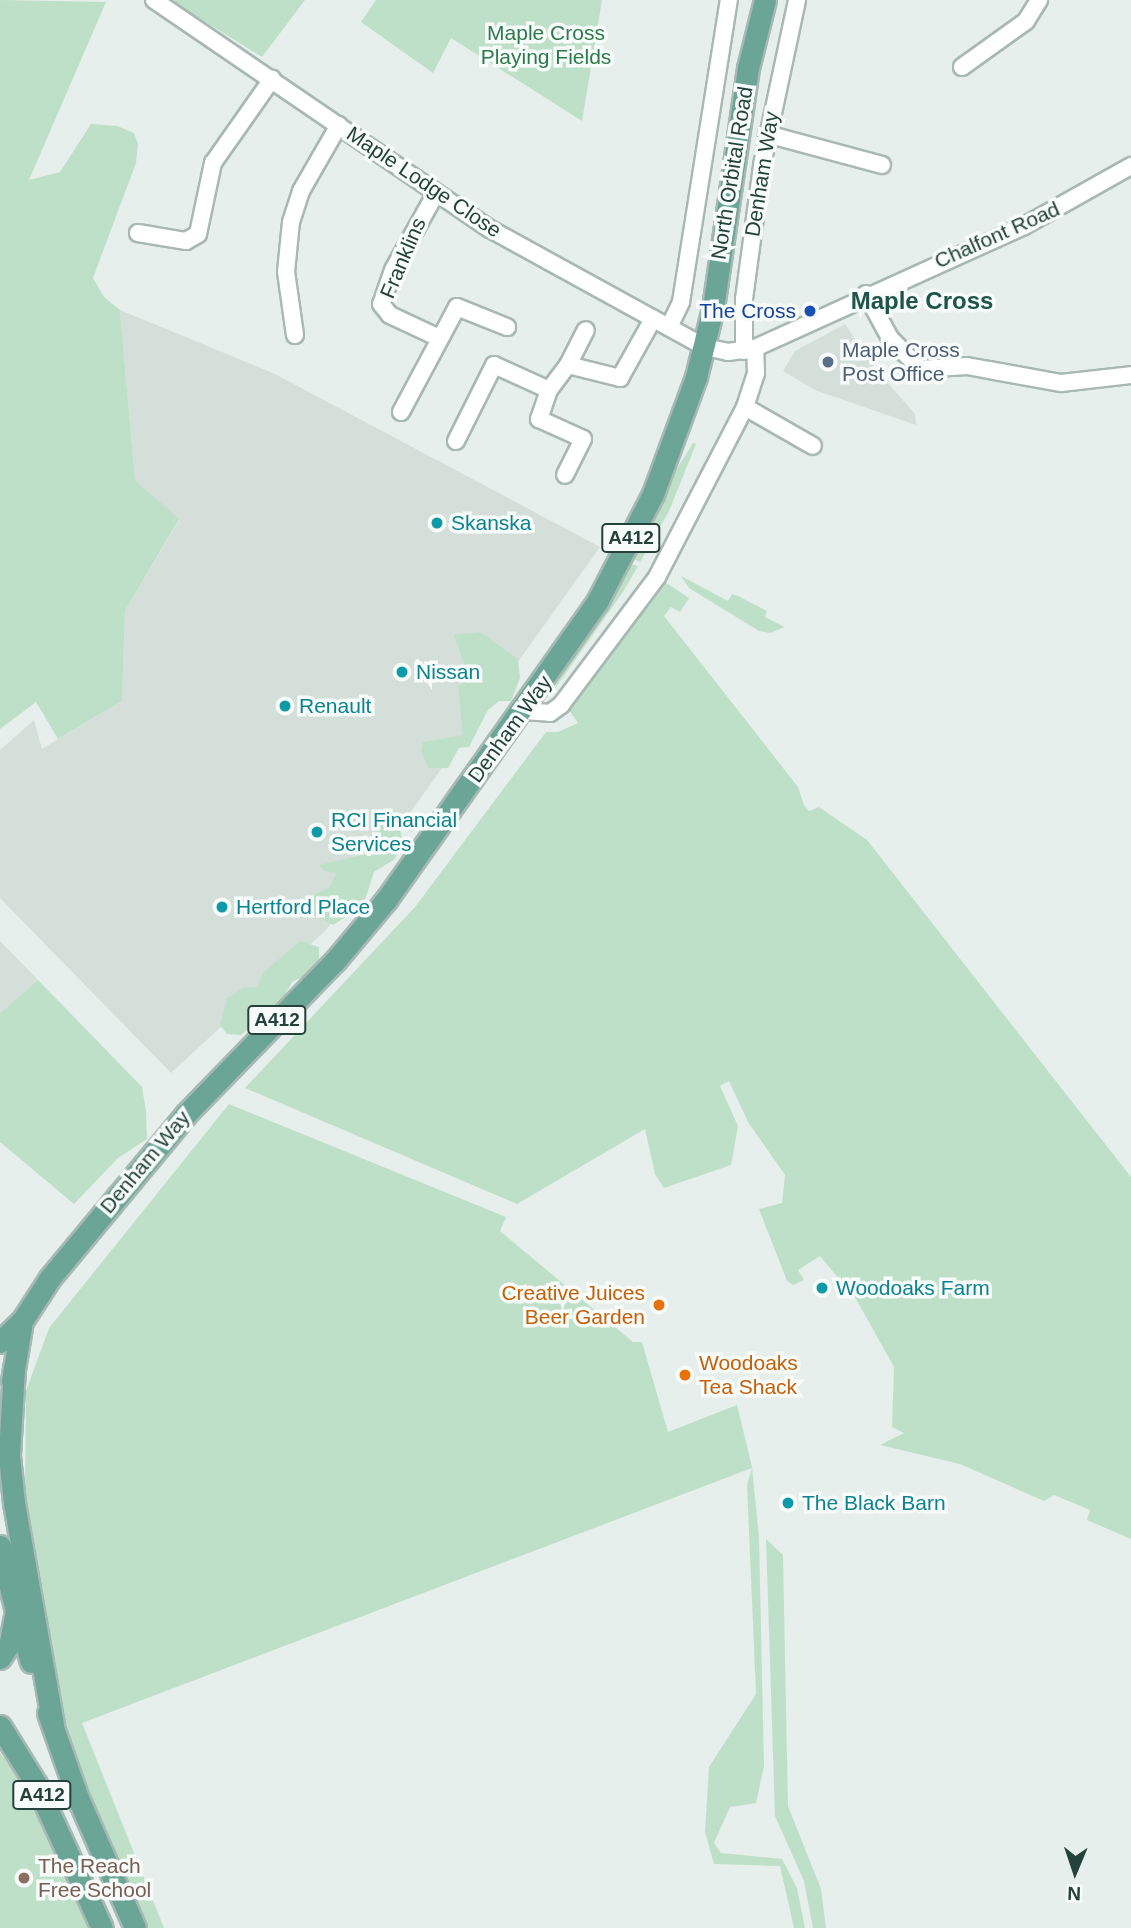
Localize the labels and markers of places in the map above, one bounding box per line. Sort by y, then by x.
place label: The Cross [699,298,796,324]
marker: The Cross [802,303,818,319]
place label: Maple Cross Post Office [842,337,960,387]
marker: Maple Cross Post Office [820,354,836,370]
place label: Skanska [451,510,532,536]
marker: Skanska [429,515,445,531]
place label: Nissan [416,659,480,685]
marker: Nissan [394,664,410,680]
place label: Renault [299,693,371,719]
marker: Renault [277,698,293,714]
place label: RCI Financial Services [331,807,457,857]
marker: RCI Financial Services [309,824,325,840]
place label: Hertford Place [236,894,370,920]
marker: Hertford Place [214,899,230,915]
place label: Woodoaks Farm [836,1275,990,1301]
place label: Creative Juices Beer Garden [501,1280,645,1330]
marker: Woodoaks Farm [814,1280,830,1296]
marker: Creative Juices Beer Garden [651,1297,667,1313]
place label: Woodoaks Tea Shack [699,1350,798,1400]
marker: Woodoaks Tea Shack [677,1367,693,1383]
place label: The Black Barn [802,1490,946,1516]
marker: The Black Barn [780,1495,796,1511]
place label: The Reach Free School [38,1853,151,1903]
marker: The Reach Free School [16,1870,32,1886]

